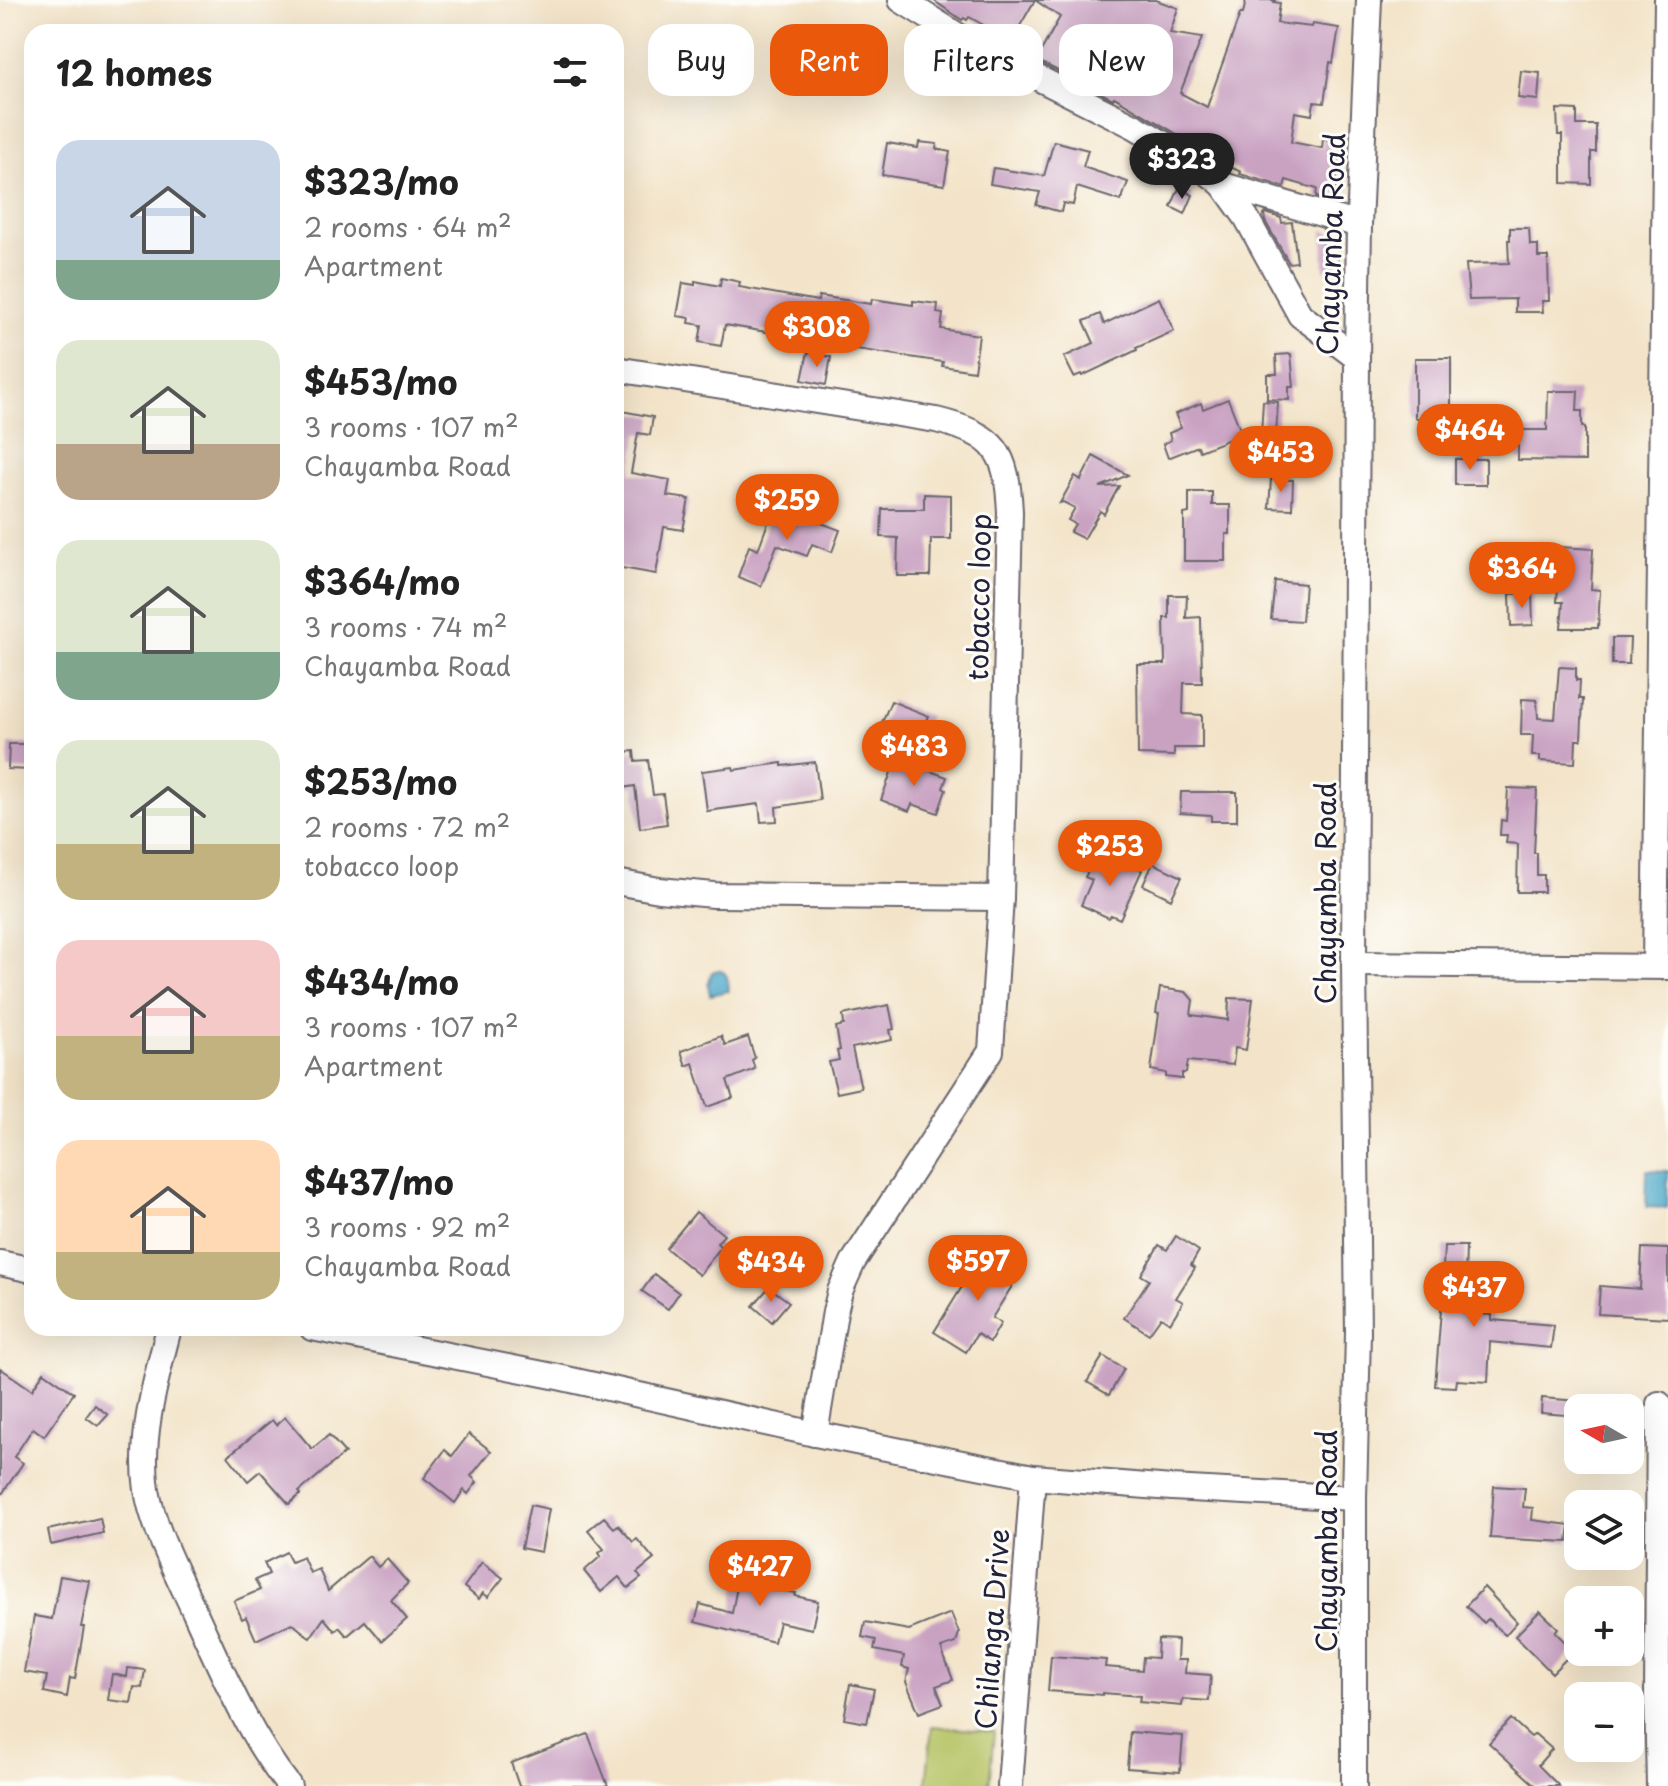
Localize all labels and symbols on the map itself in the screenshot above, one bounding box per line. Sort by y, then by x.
street label: Chayamba Road [1305,132,1355,356]
pin: $323 [1135,133,1229,201]
pin: $308 [770,301,864,369]
pin: $464 [1423,404,1517,472]
pin: $453 [1234,426,1328,494]
pin: $259 [740,474,834,542]
street label: tobacco loop [955,513,1001,681]
pin: $364 [1475,542,1569,610]
pin: $483 [867,720,961,788]
street label: Chayamba Road [1303,782,1346,1005]
pin: $253 [1063,820,1157,888]
pin: $597 [931,1235,1025,1303]
pin: $434 [724,1236,818,1304]
pin: $437 [1427,1261,1521,1329]
north arrow [1564,1394,1644,1474]
street label: Chayamba Road [1304,1430,1347,1653]
street label: Chilanga Drive [963,1527,1019,1731]
pin: $427 [713,1540,807,1608]

